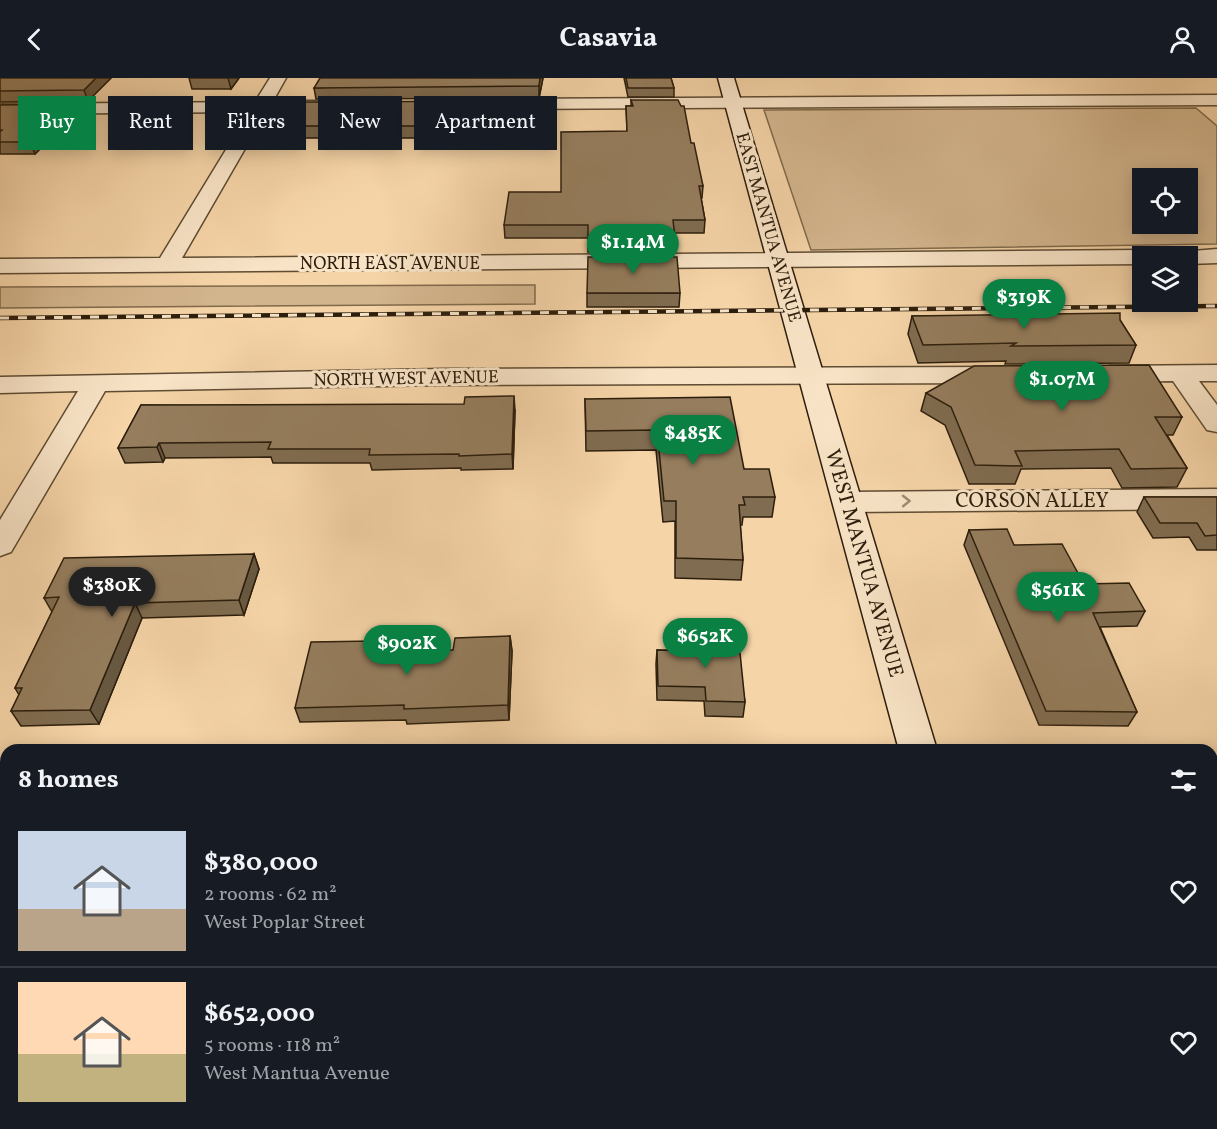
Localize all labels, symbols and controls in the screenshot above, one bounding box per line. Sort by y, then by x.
text: Casavia [560,20,657,58]
icon: back [18,23,51,56]
icon: person [1166,23,1199,56]
chip: Buy [18,96,96,150]
chip: Rent [108,96,193,150]
chip: Filters [205,96,306,150]
chip: New [318,96,402,150]
chip: Apartment [414,96,557,150]
street label: EAST MANTUA AVENUE [728,129,807,326]
map controls [1132,168,1198,312]
button: locate [1132,168,1198,234]
pin: $1.14M [584,224,682,275]
text: $1.14M [601,229,665,257]
button: layers [1132,246,1198,312]
street label: NORTH EAST AVENUE [300,252,480,277]
pin: $319K [982,279,1066,330]
text: $319K [997,284,1051,312]
pin: $1.07M [1013,361,1111,412]
street label: NORTH WEST AVENUE [313,365,499,394]
text: $1.07M [1029,366,1095,394]
pin: $485K [651,415,735,466]
text: $485K [664,420,722,448]
street label: WEST MANTUA AVENUE [817,446,910,681]
street label: CORSON ALLEY [955,487,1109,516]
one-way arrow [902,495,911,507]
pin: $380K [70,567,154,618]
text: $380K [82,572,142,600]
pin: $561K [1016,572,1100,623]
text: $561K [1031,577,1085,605]
pin: $652K [663,618,747,669]
text: $652K [677,623,733,651]
pin: $902K [365,625,449,676]
text: $902K [377,630,437,658]
text: 8 homes [18,762,119,798]
icon: filters [1167,764,1200,797]
text: $380,000 [204,845,318,881]
icon: home [66,855,138,927]
icon: heart [1167,875,1200,908]
text: 2 rooms · 62 m² [204,881,337,909]
text: West Poplar Street [204,909,365,937]
text: $652,000 [204,996,315,1032]
icon: home [66,1006,138,1078]
icon: heart [1167,1026,1200,1059]
text: 5 rooms · 118 m² [204,1032,340,1060]
text: West Mantua Avenue [204,1060,390,1088]

